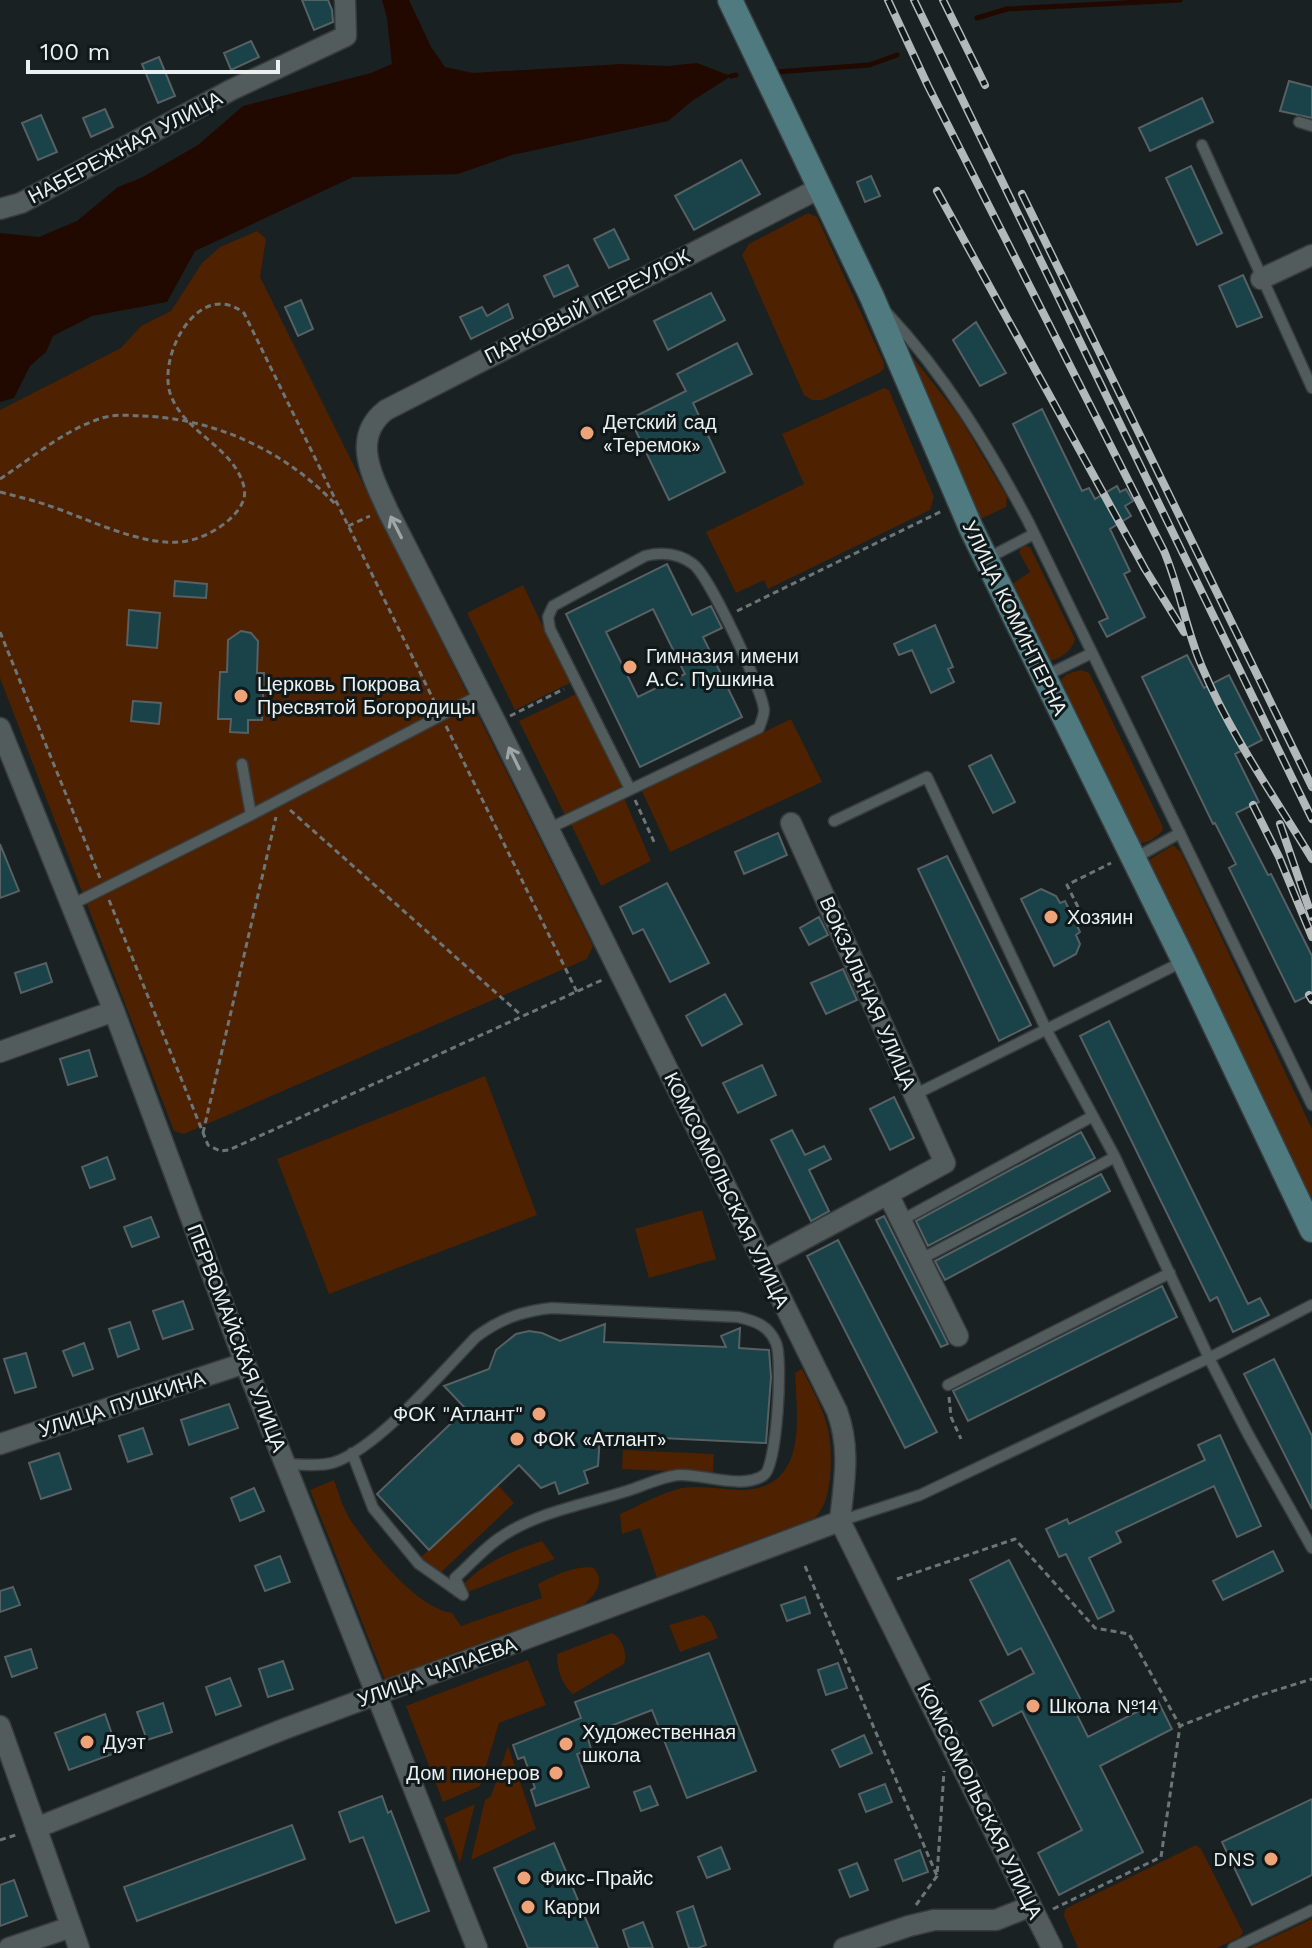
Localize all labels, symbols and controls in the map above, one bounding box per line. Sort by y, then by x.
scale bar [28,24,278,74]
text: 100 m [40,38,110,66]
street label: НАБЕРЕЖНАЯ УЛИЦА [24,85,227,208]
street label: ПАРКОВЫЙ ПЕРЕУЛОК [480,244,694,368]
place label: Детский сад «Теремок» [603,410,717,457]
marker: Детский сад «Теремок» [578,424,596,442]
one-way arrow [388,515,403,539]
street label: УЛИЦА КОМИНТЕРНА [957,517,1073,720]
place label: Гимназия имени А.С. Пушкина [646,644,799,691]
marker: Гимназия имени А.С. Пушкина [621,658,639,676]
place label: Церковь Покрова Пресвятой Богородицы [257,672,476,719]
marker: Церковь Покрова Пресвятой Богородицы [232,687,250,705]
one-way arrow [505,747,521,771]
street label: ВОКЗАЛЬНАЯ УЛИЦА [815,893,922,1094]
place label: Хозяин [1067,905,1133,929]
marker: Хозяин [1042,908,1060,926]
street label: КОМСОМОЛЬСКАЯ УЛИЦА [659,1068,795,1312]
street label: ПЕРВОМАЙСКАЯ УЛИЦА [182,1221,292,1456]
street label: УЛИЦА ПУШКИНА [36,1366,209,1442]
place label: ФОК "Атлант" [393,1402,523,1426]
marker: ФОК "Атлант" [530,1405,548,1423]
place label: ФОК «Атлант» [533,1427,667,1451]
marker: ФОК «Атлант» [508,1430,526,1448]
street label: УЛИЦА ЧАПАЕВА [354,1632,521,1712]
street label: КОМСОМОЛЬСКАЯ УЛИЦА [912,1679,1048,1923]
place label: Школа №14 [1049,1694,1159,1718]
marker: Школа №14 [1024,1697,1042,1715]
place label: Художественная школа [582,1720,736,1767]
place label: Дуэт [103,1730,146,1754]
marker: Дуэт [78,1733,96,1751]
marker: Художественная школа [557,1735,575,1753]
place label: Дом пионеров [406,1761,540,1785]
marker: Дом пионеров [547,1764,565,1782]
place label: DNS [1213,1847,1255,1871]
marker: DNS [1262,1850,1280,1868]
place label: Фикс-Прайс [540,1866,653,1890]
marker: Фикс-Прайс [515,1869,533,1887]
place label: Карри [544,1895,600,1919]
marker: Карри [519,1898,537,1916]

